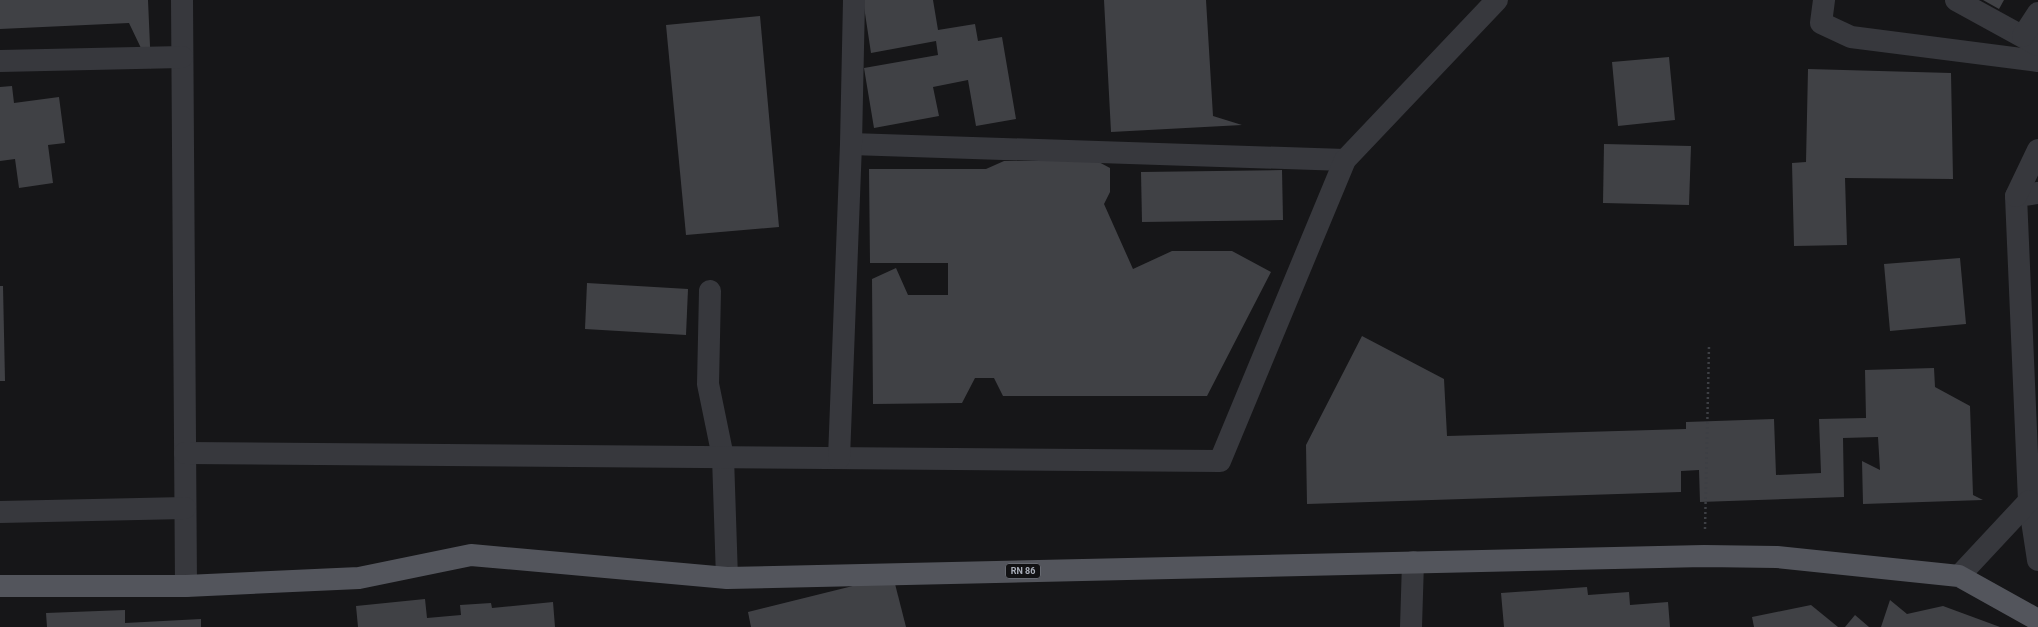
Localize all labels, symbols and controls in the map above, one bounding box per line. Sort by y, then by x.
road number: RN 86 [1006,564,1040,578]

